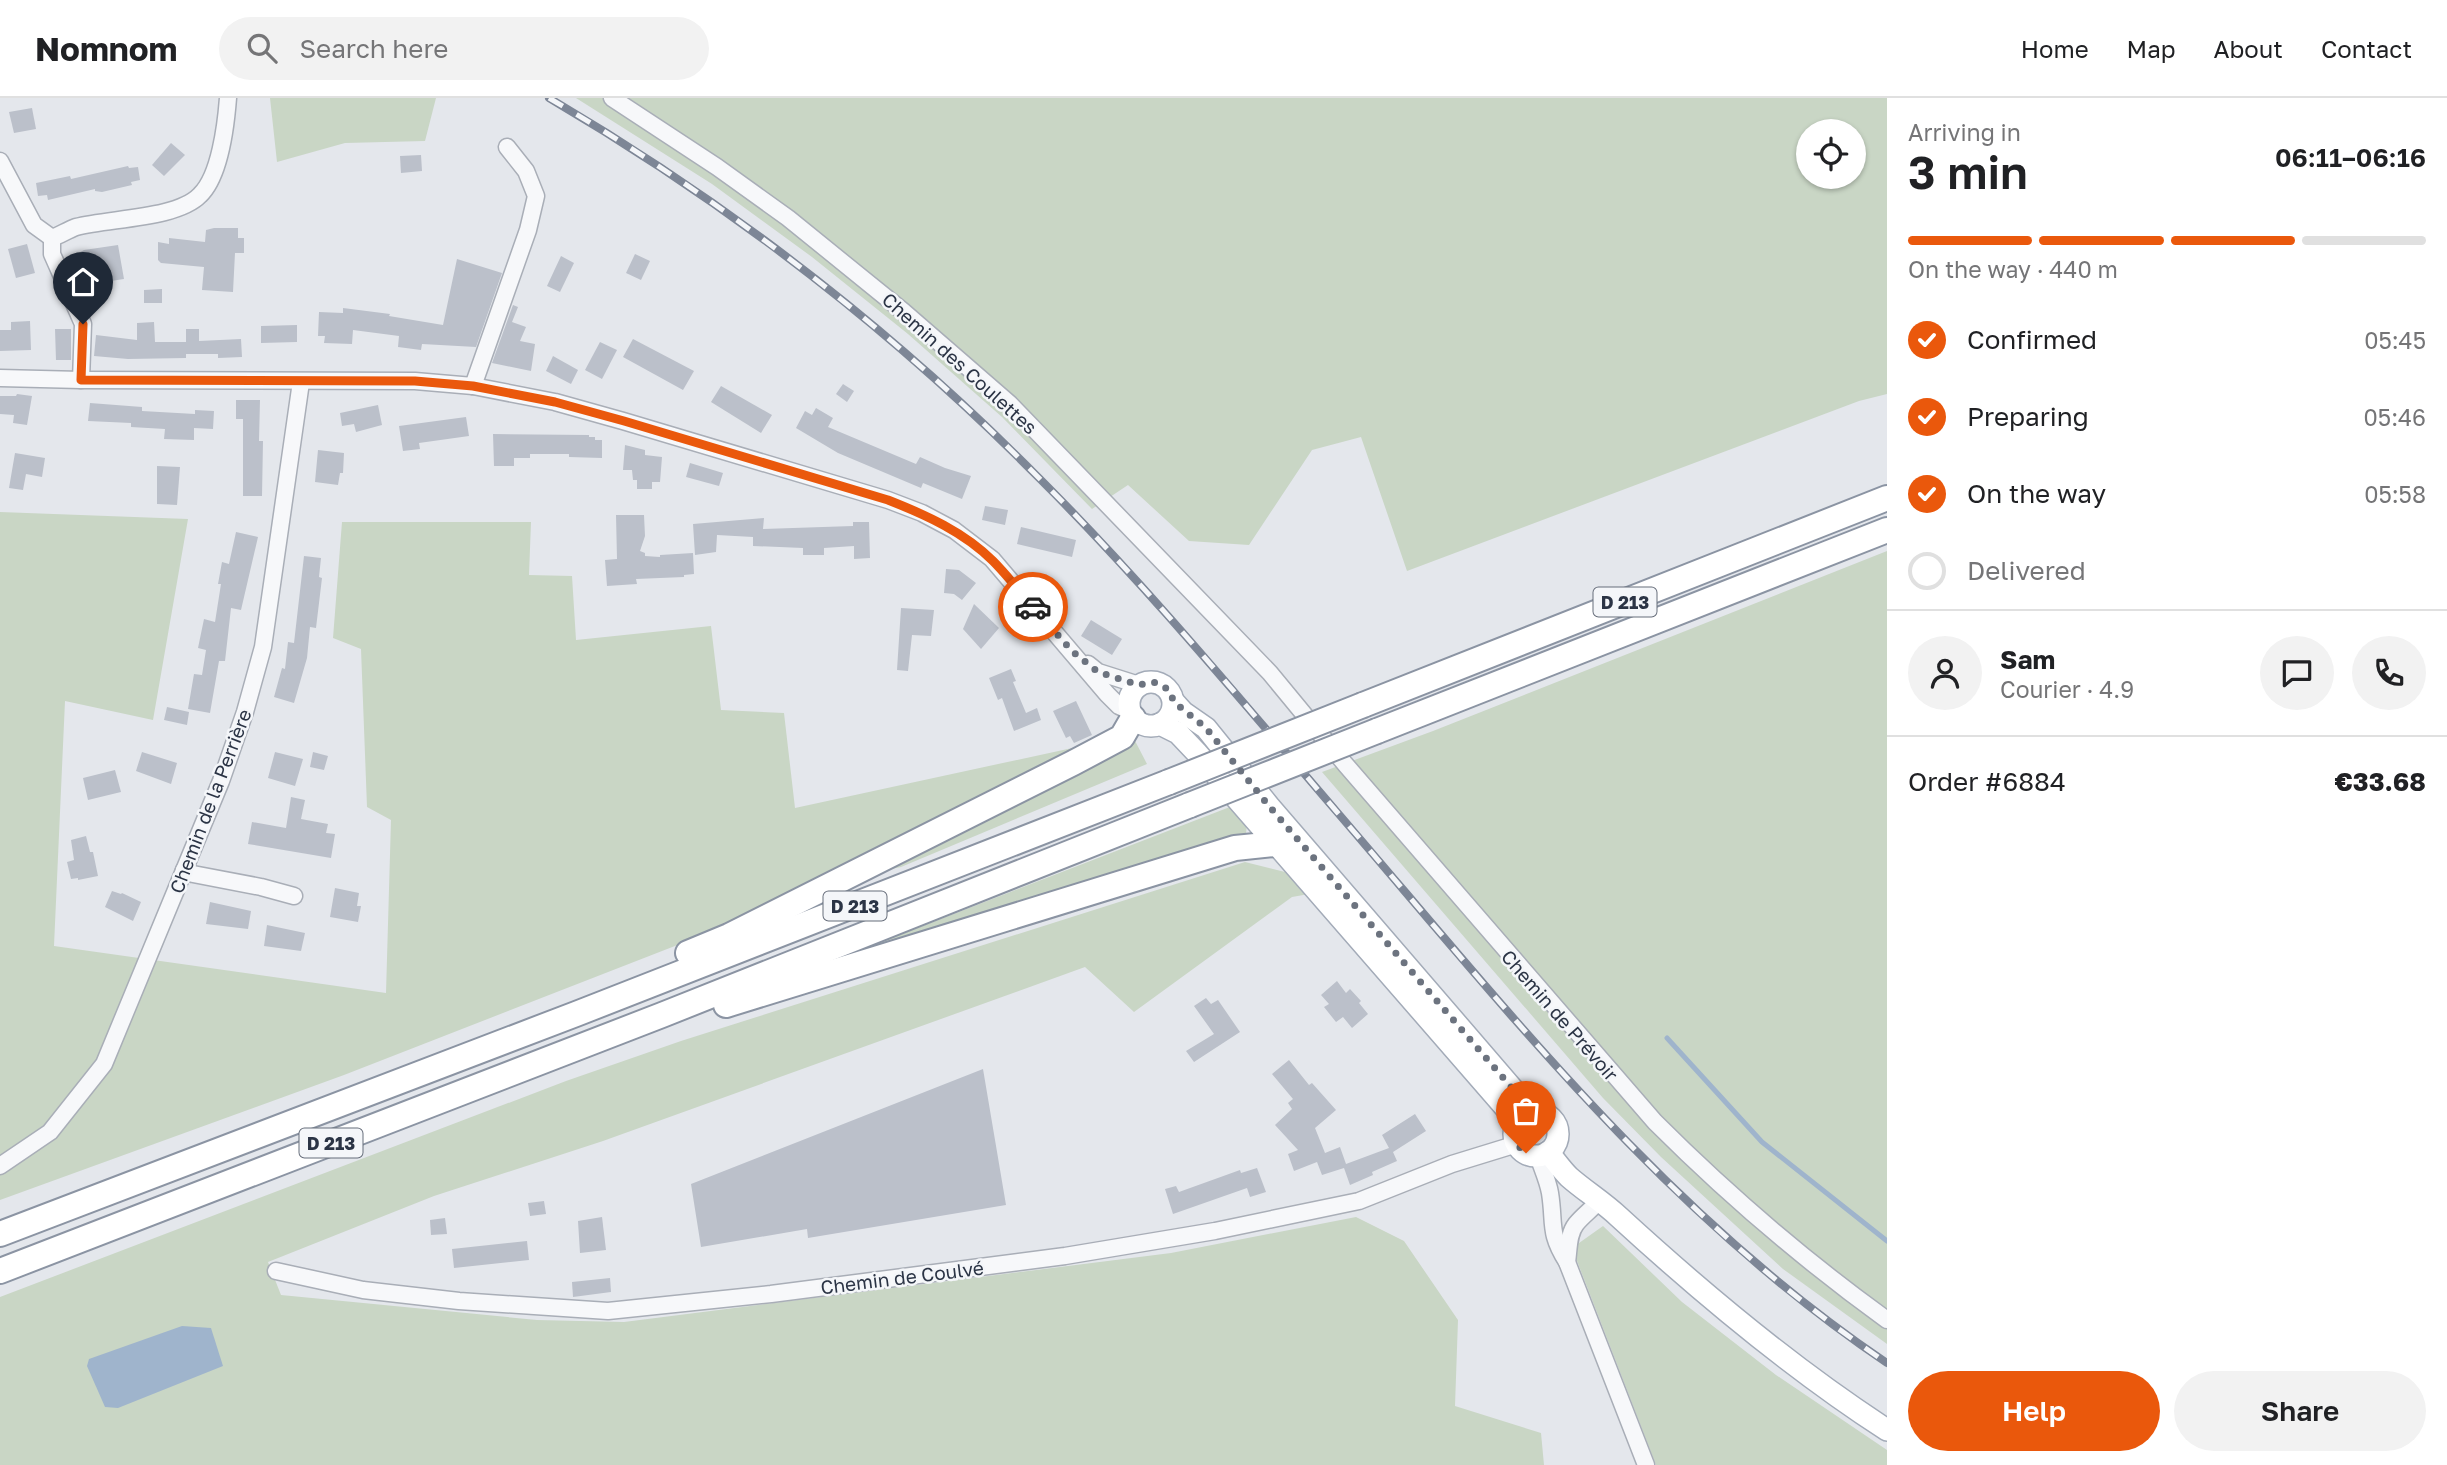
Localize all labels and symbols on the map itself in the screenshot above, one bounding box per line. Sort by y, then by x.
pin [53,252,113,324]
street label: Chemin des Coulettes [878,287,1042,439]
courier [998,572,1068,642]
road number: D 213 [1594,588,1656,616]
street label: Chemin de la Perrière [164,706,256,896]
road number: D 213 [824,892,886,920]
street label: Chemin de Prévoir [1497,945,1623,1086]
pin [1496,1081,1556,1153]
road number: D 213 [300,1128,362,1158]
street label: Chemin de Coulvé [819,1256,985,1298]

